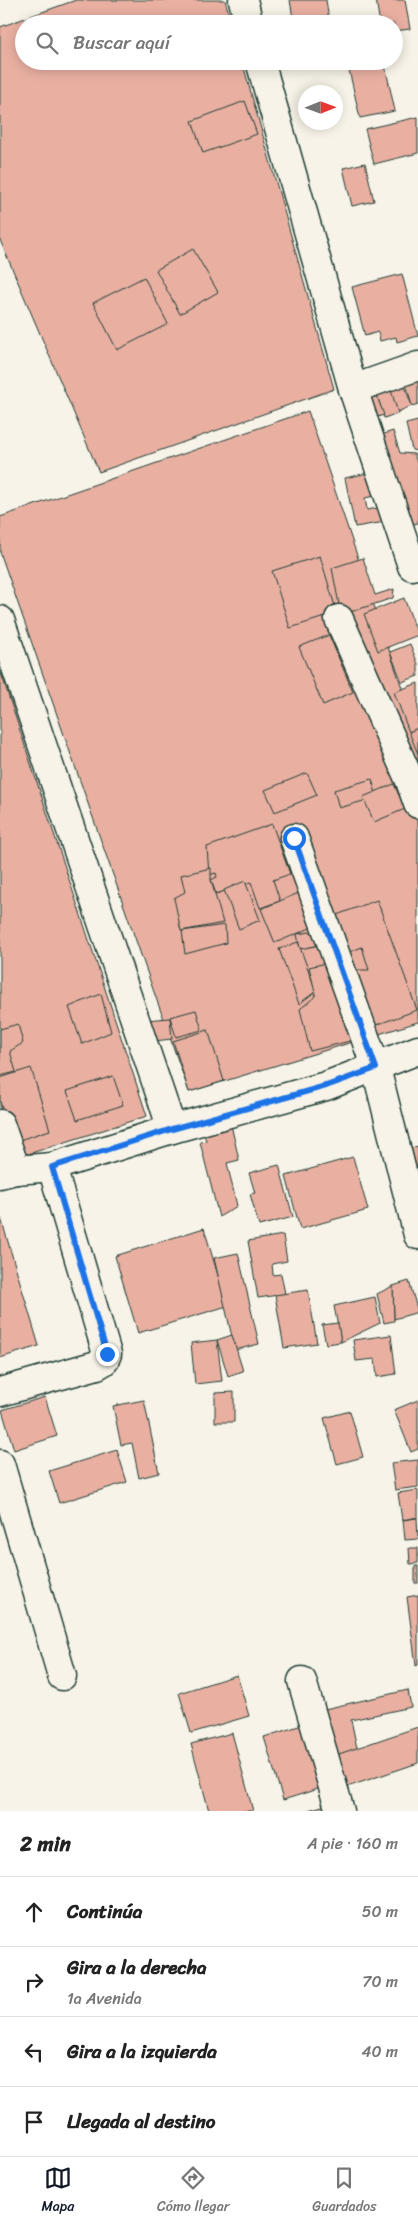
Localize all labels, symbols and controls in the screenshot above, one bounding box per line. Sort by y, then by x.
search box [15,15,403,70]
text: Buscar aquí [73,26,170,59]
icon: search [33,29,61,57]
north arrow [298,85,343,130]
route start [283,827,306,850]
route end [96,1343,119,1366]
text: 2 min [20,1825,71,1863]
text: A pie · 160 m [307,1829,398,1858]
text: Continúa [67,1895,142,1928]
text: 50 m [362,1897,398,1926]
icon: ahead [20,1898,48,1926]
text: Gira a la derecha [67,1951,206,1984]
text: 70 m [362,1967,398,1996]
icon: right [20,1968,48,1996]
text: 1a Avenida [67,1984,142,2013]
text: Gira a la izquierda [67,2035,217,2068]
text: 40 m [361,2037,398,2066]
icon: left [20,2038,48,2066]
text: Llegada al destino [67,2105,216,2138]
icon: arrive [20,2108,48,2136]
tab: Mapa [41,2164,74,2219]
tab: Cómo llegar [157,2164,229,2219]
tab: Guardados [312,2164,377,2219]

